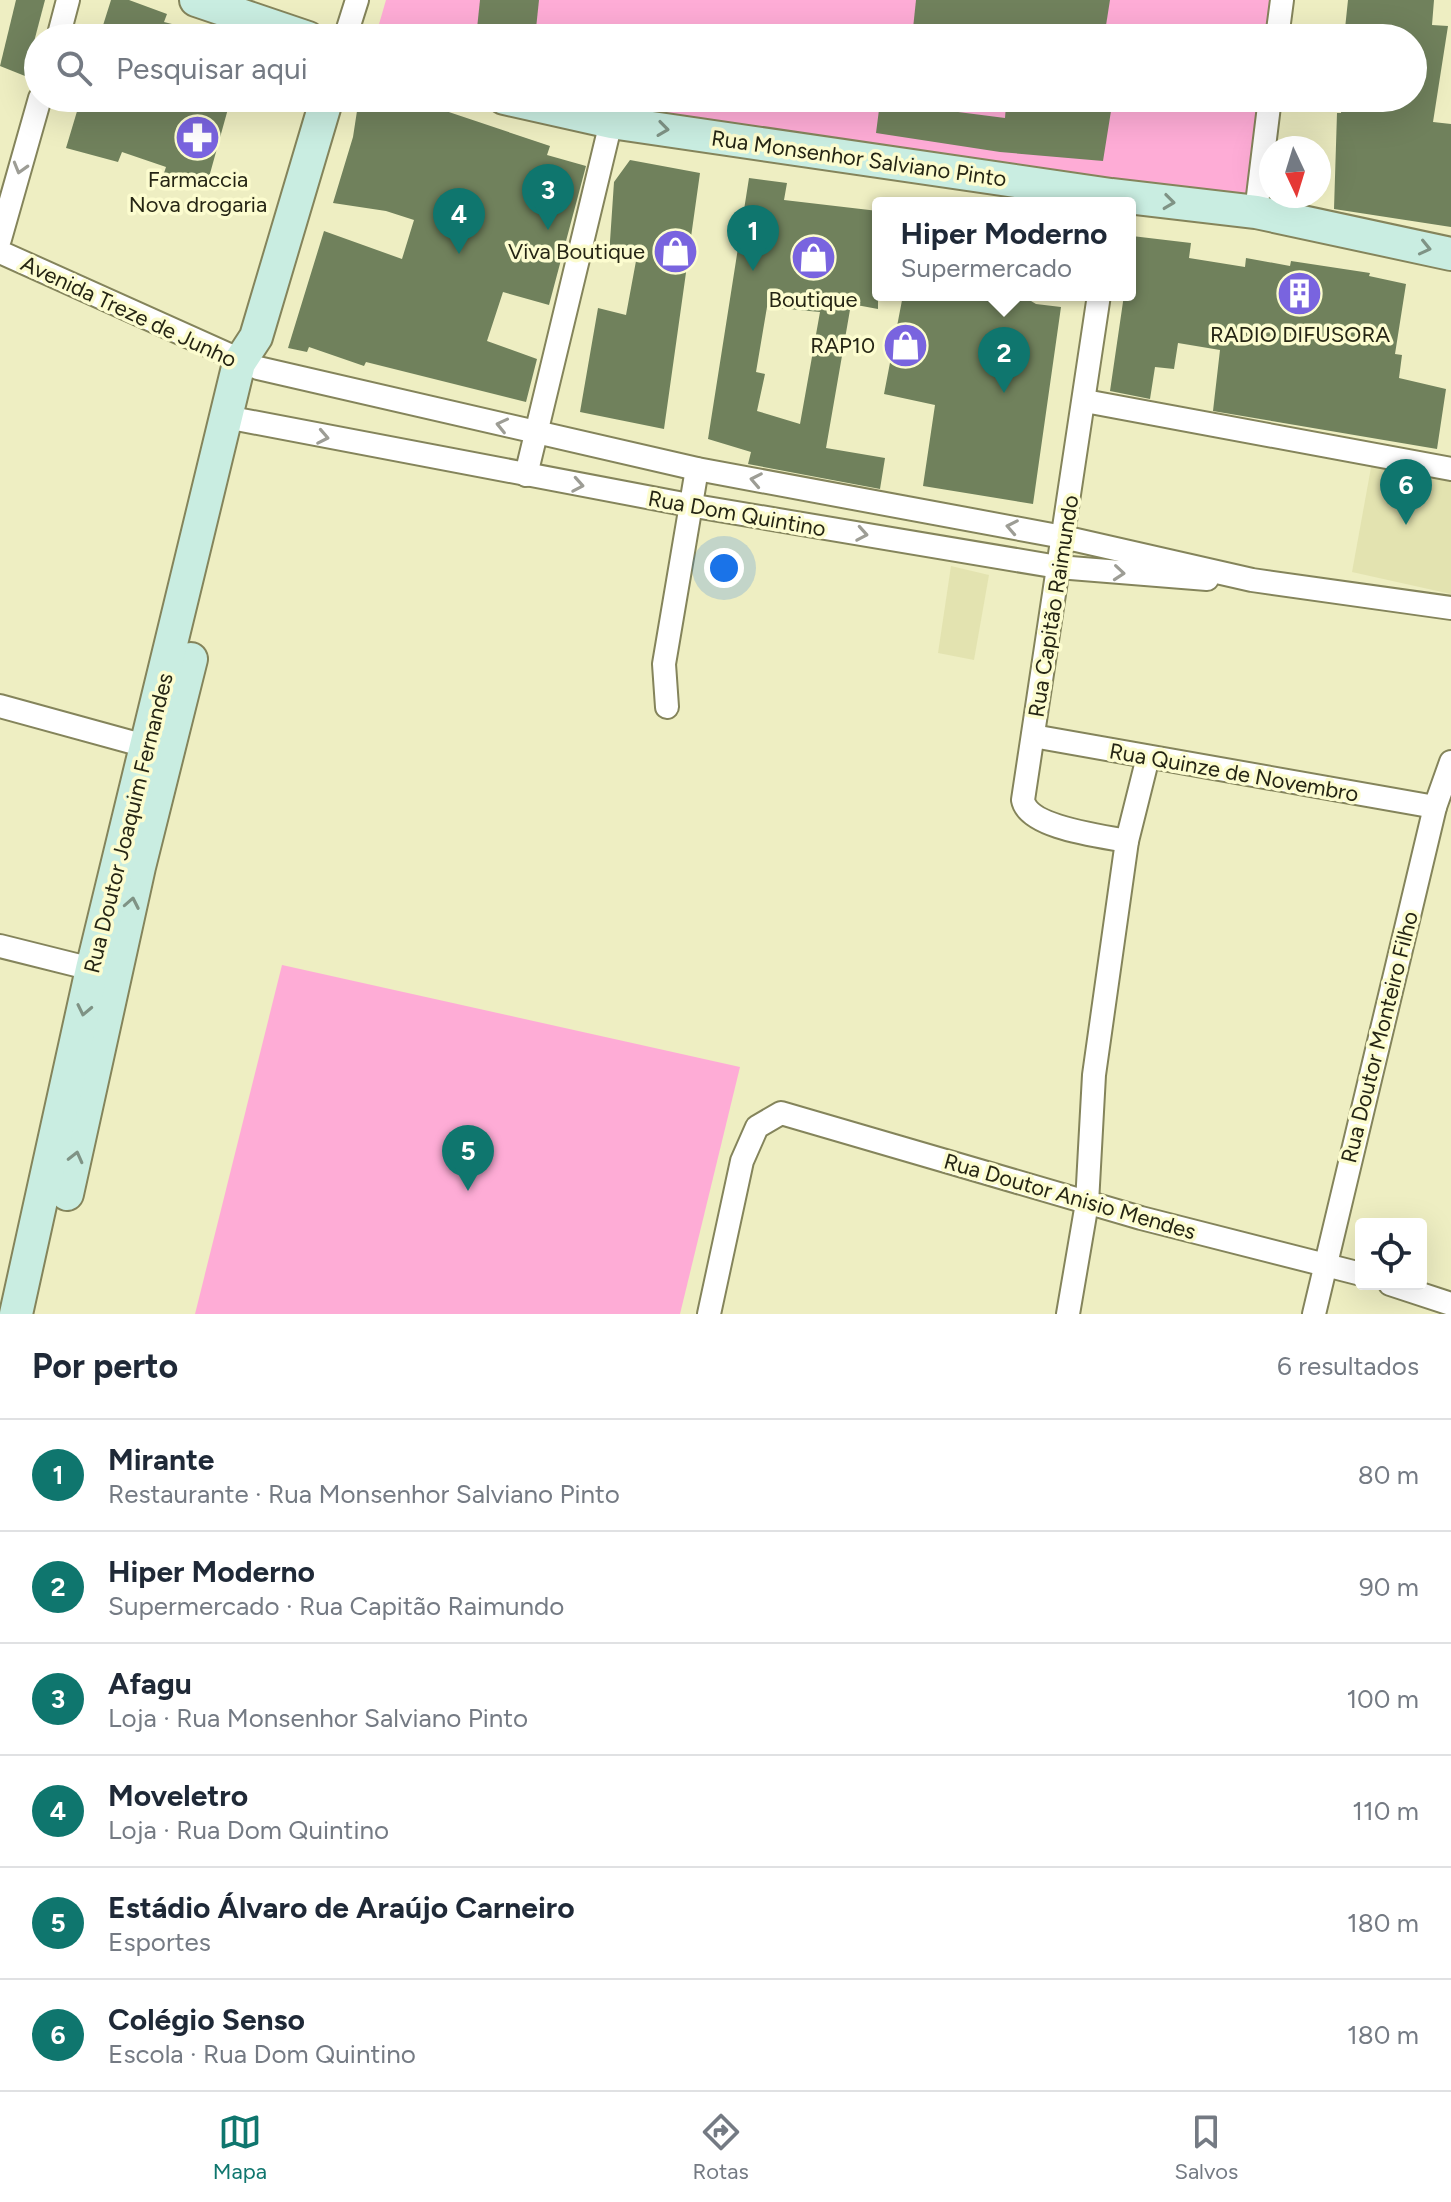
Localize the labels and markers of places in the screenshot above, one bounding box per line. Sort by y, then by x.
pharmacy icon: Farmaccia Nova drogaria [174,114,222,162]
pin: 3 [522,164,574,230]
place label: Farmaccia Nova drogaria [129,166,267,218]
pin: 4 [433,188,485,254]
pin: 1 [727,205,779,271]
shop icon: Viva Boutique [652,227,700,275]
shop icon: Boutique [789,234,837,282]
place label: Viva Boutique [508,238,645,265]
building icon: RADIO DIFUSORA [1276,269,1324,317]
place label: Boutique [769,286,857,313]
shop icon: RAP10 [882,321,930,369]
place label: RADIO DIFUSORA [1210,321,1390,348]
pin: 2 [978,327,1030,393]
place label: RAP10 [810,332,875,359]
pin: 6 [1380,459,1432,525]
pin: 5 [442,1125,494,1191]

